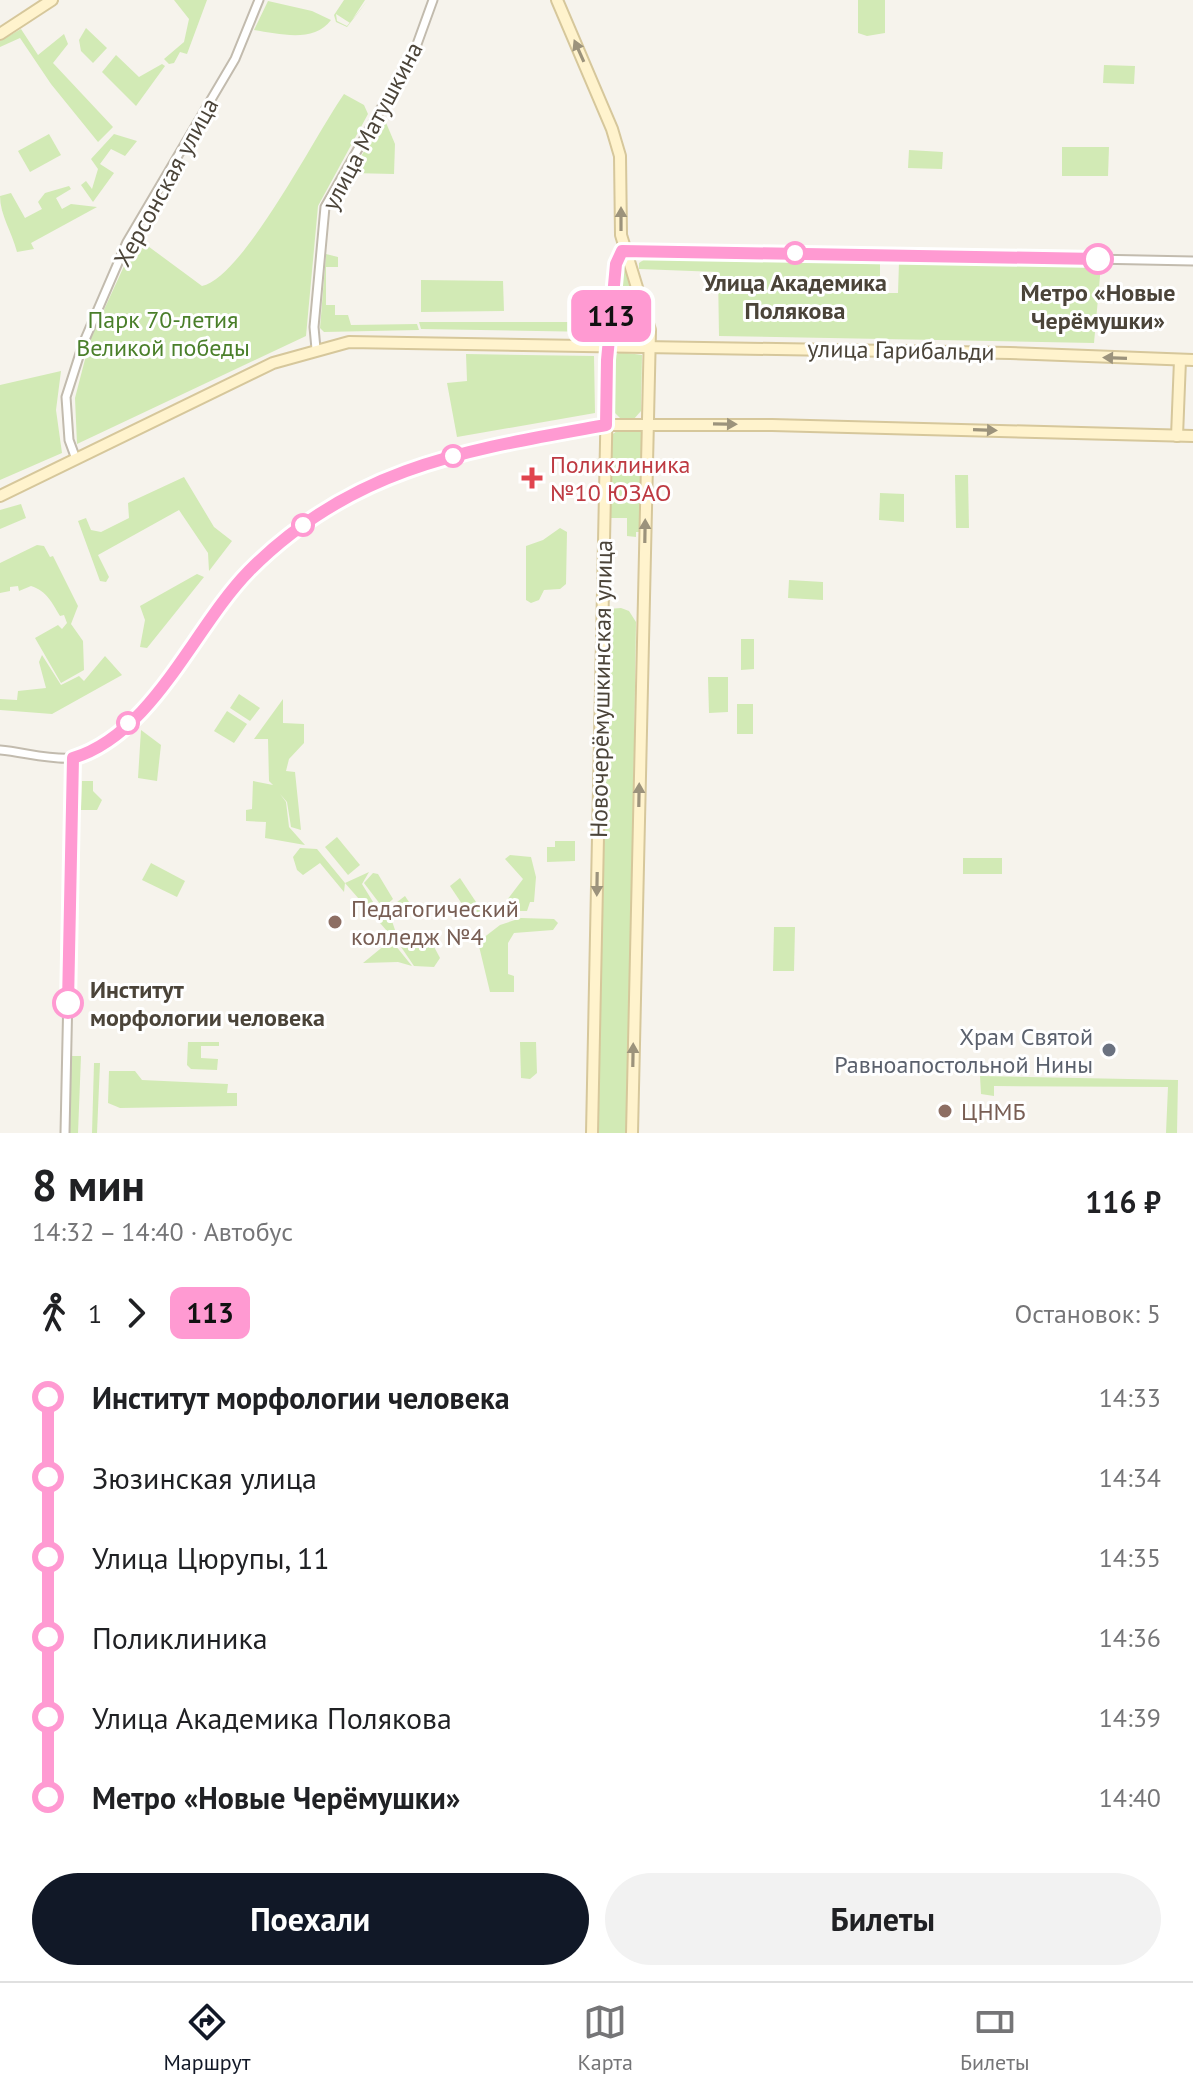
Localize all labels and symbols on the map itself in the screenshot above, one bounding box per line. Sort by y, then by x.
street label: улица Матушкина [315,37,429,215]
one-way arrow [572,39,586,63]
street label: Херсонская улица [107,92,225,272]
one-way arrow [615,206,627,231]
marker: Улица Академика Полякова [784,242,806,264]
marker: Метро «Новые Черёмушки» [1083,244,1113,274]
place label: Улица Академика Полякова [702,267,887,326]
place label: Метро «Новые Черёмушки» [1021,277,1175,336]
line badge: 113 [565,290,657,342]
park label: Парк 70-летия Великой победы [76,304,250,363]
street label: улица Гарибальди [807,333,995,367]
one-way arrow [1102,351,1127,364]
one-way arrow [713,418,738,430]
one-way arrow [973,424,998,436]
unlabelled marker [442,445,464,467]
place label: Поликлиника №10 ЮЗАО [550,449,691,508]
marker: Поликлиника №10 ЮЗАО [521,467,543,489]
unlabelled marker [292,514,314,536]
one-way arrow [639,518,651,543]
street label: Новочерёмушкинская улица [583,540,619,838]
unlabelled marker [117,712,139,734]
one-way arrow [633,782,645,807]
one-way arrow [591,872,603,897]
place label: Педагогический колледж №4 [351,893,519,952]
marker: Педагогический колледж №4 [326,913,344,931]
place label: Институт морфологии человека [90,974,325,1033]
marker: Институт морфологии человека [53,988,83,1018]
place label: Храм Святой Равноапостольной Нины [834,1021,1093,1080]
marker: Храм Святой Равноапостольной Нины [1100,1041,1118,1059]
one-way arrow [627,1042,640,1067]
place label: ЦНМБ [961,1096,1026,1127]
marker: ЦНМБ [936,1102,954,1120]

